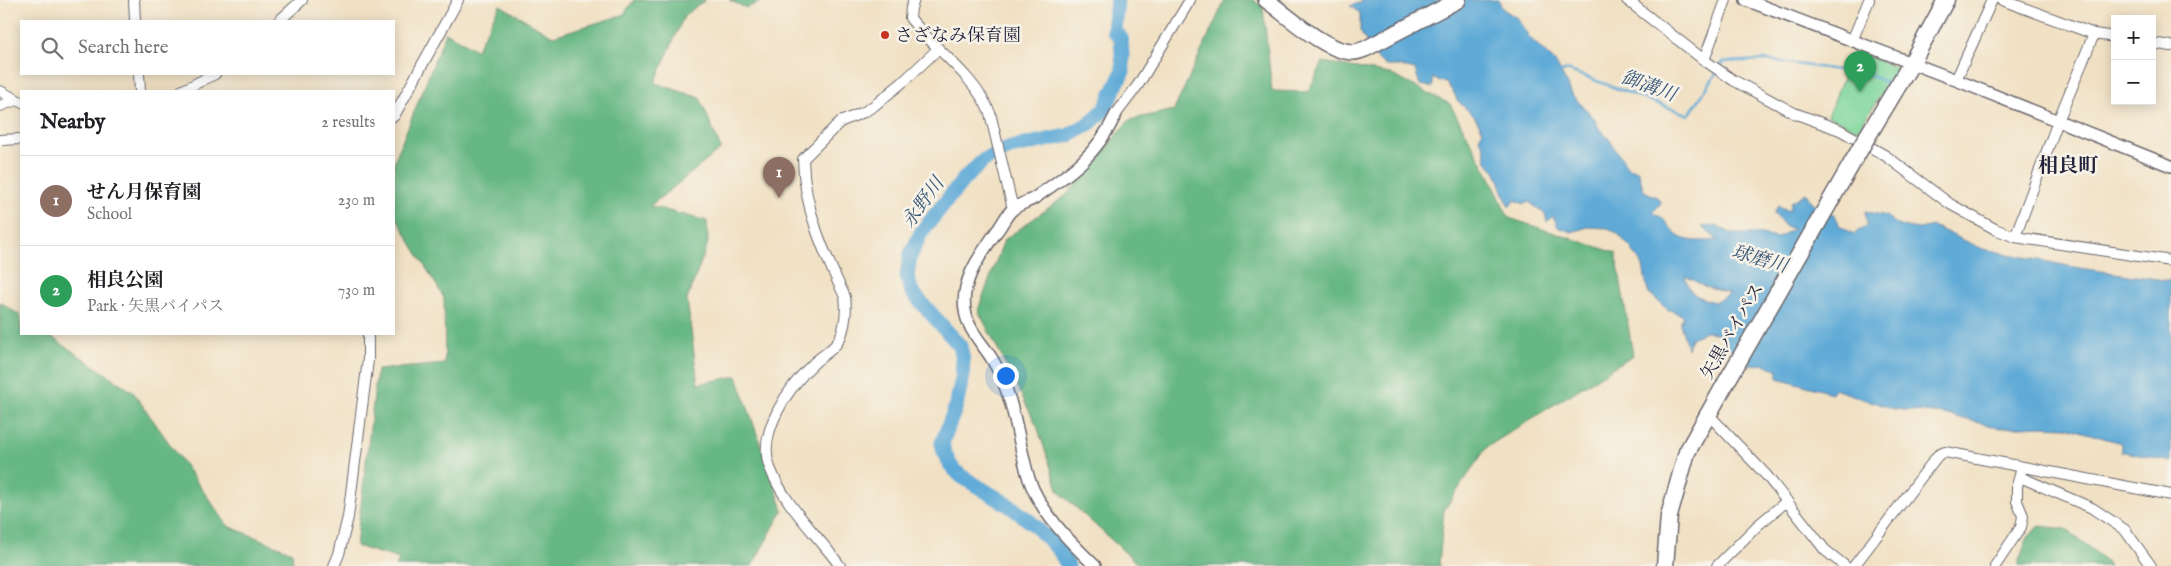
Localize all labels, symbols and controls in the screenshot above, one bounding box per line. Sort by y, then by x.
map controls [2111,15,2156,105]
button: + [2111,15,2156,60]
search box [20,20,395,75]
place label: さざなみ保育園 [895,25,1021,48]
marker: さざなみ保育園 [879,29,891,41]
icon: search [38,34,66,62]
text: Search here [78,36,169,60]
pin: 2 [1844,51,1876,92]
button: − [2111,60,2156,105]
water label: 御溝川 [1617,66,1681,109]
text: Nearby [40,109,105,136]
text: 2 results [321,113,375,133]
district label: 相良町 [2038,154,2099,179]
pin: 1 [763,157,795,198]
water label: 永野川 [897,171,951,233]
text: せん月保育園 [87,181,201,205]
text: 1 [53,191,59,211]
text: 230 m [338,191,375,211]
text: School [87,205,132,225]
water label: 球磨川 [1729,241,1792,280]
text: 相良公園 [87,269,163,293]
street label: 矢黒バイパス [1696,279,1770,384]
text: 2 [52,281,60,301]
text: 730 m [338,281,375,301]
text: Park · 矢黒バイパス [87,297,224,317]
your location [993,363,1019,389]

